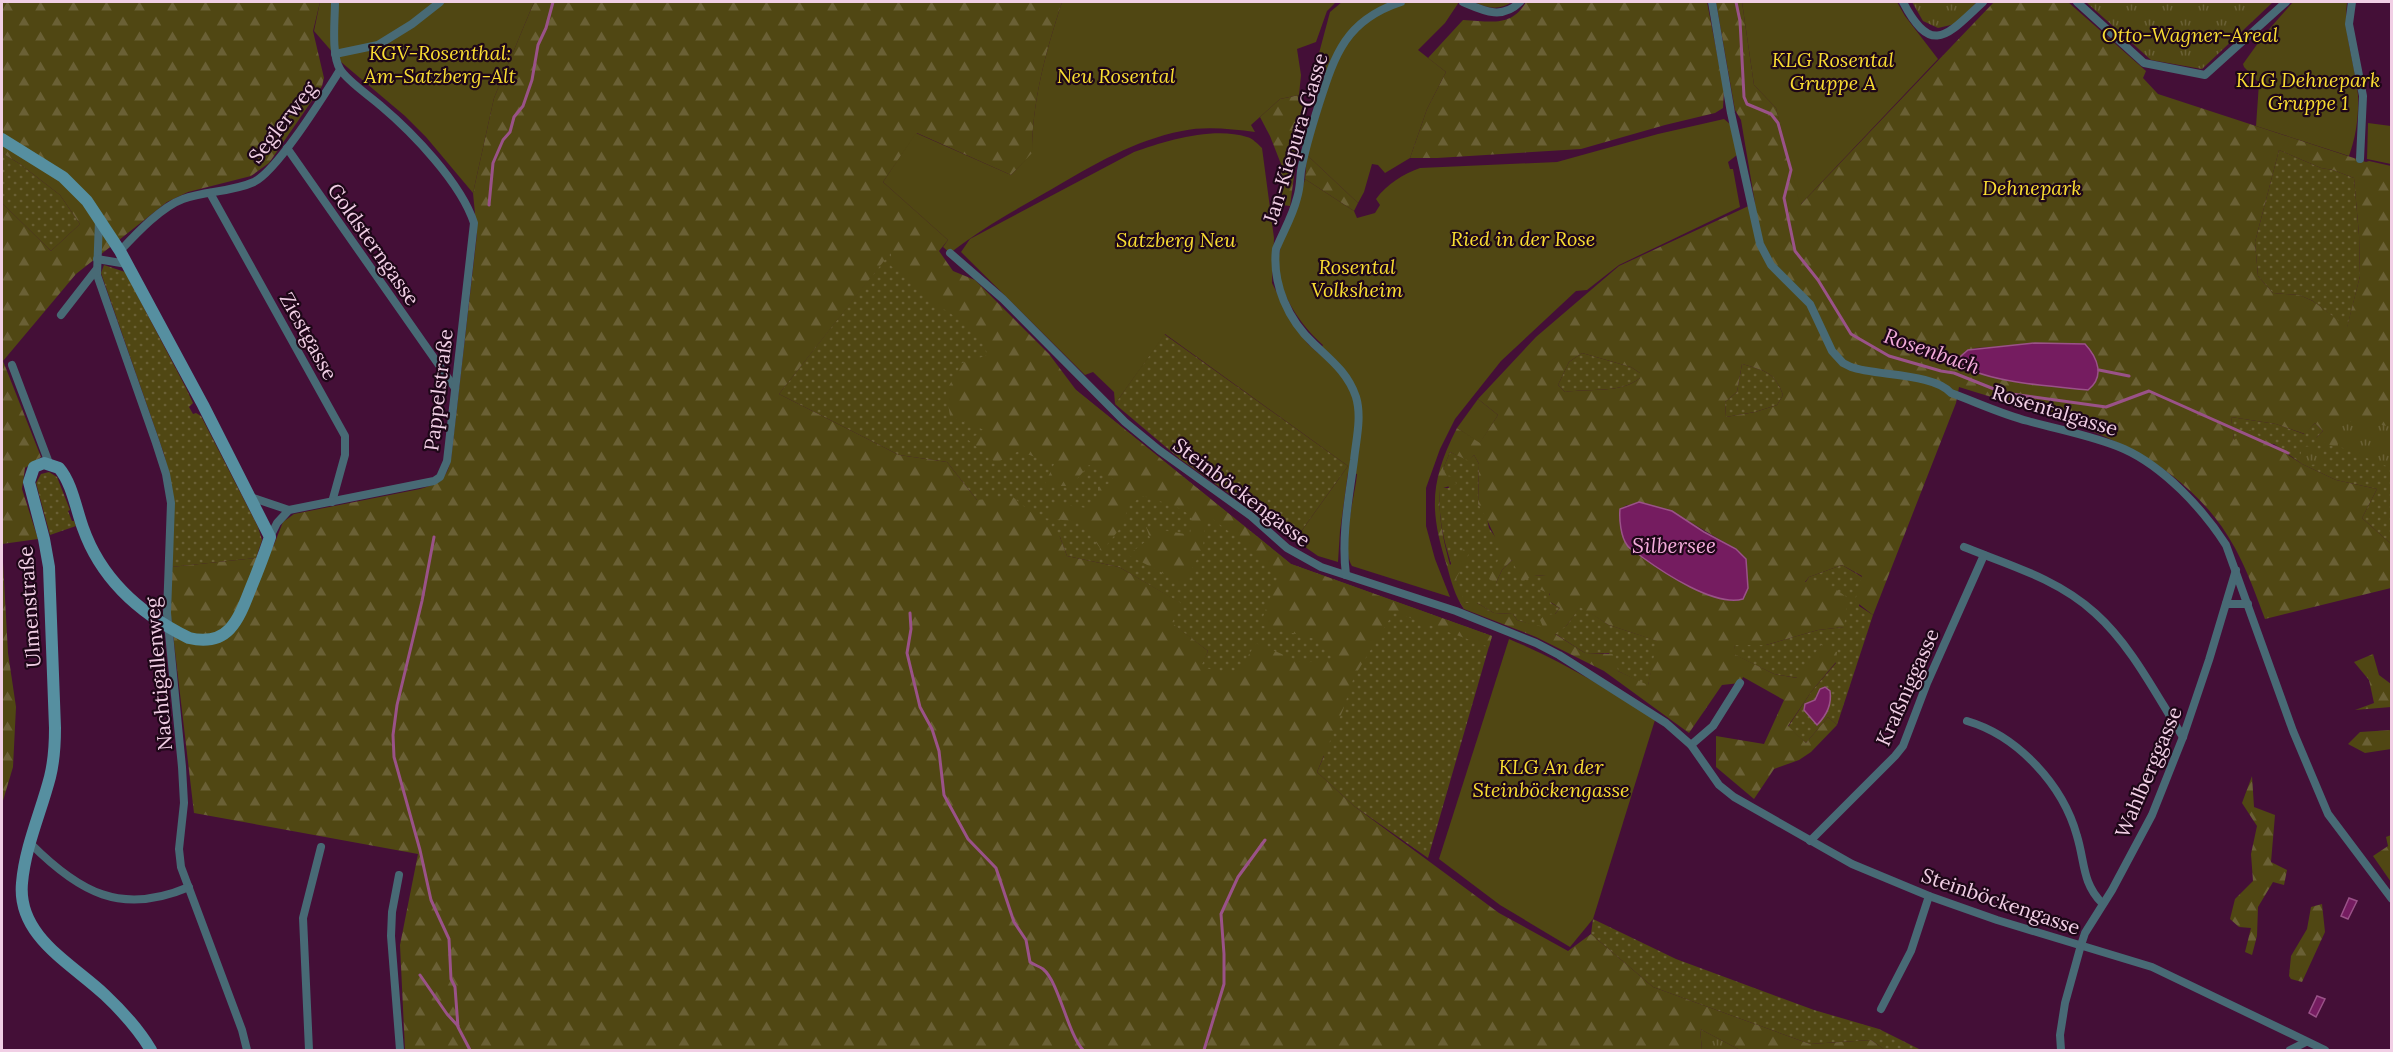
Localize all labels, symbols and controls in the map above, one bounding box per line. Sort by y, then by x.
park label: Otto-Wagner-Areal [2102,22,2279,47]
park label: KGV-Rosenthal: Am-Satzberg-Alt [363,40,517,88]
park label: KLG Rosental Gruppe A [1772,47,1894,95]
street label: Jan-Kiepura-Gasse [1257,50,1333,227]
park label: Neu Rosental [1057,63,1176,88]
park label: KLG Dehnepark Gruppe 1 [2236,67,2380,115]
street label: Seglerweg [242,76,322,168]
park label: Dehnepark [1982,175,2082,200]
street label: Goldsterngasse [323,178,426,310]
park label: Ried in der Rose [1451,226,1595,251]
park label: Satzberg Neu [1116,227,1236,252]
park label: Rosental Volksheim [1311,254,1404,302]
street label: Ziestgasse [275,288,343,384]
water label: Rosenbach [1880,322,1984,380]
street label: Pappelstraße [418,327,458,452]
street label: Rosentalgasse [1989,379,2121,441]
street label: Steinböckengasse [1168,432,1316,552]
water label: Silbersee [1632,532,1716,559]
street label: Ulmenstraße [12,545,46,669]
street label: Nachtigallenweg [139,595,177,752]
street label: Kraßniggasse [1870,624,1944,749]
street label: Wahlberggasse [2109,703,2187,841]
park label: KLG An der Steinböckengasse [1472,754,1630,802]
street label: Steinböckengasse [1918,862,2084,940]

